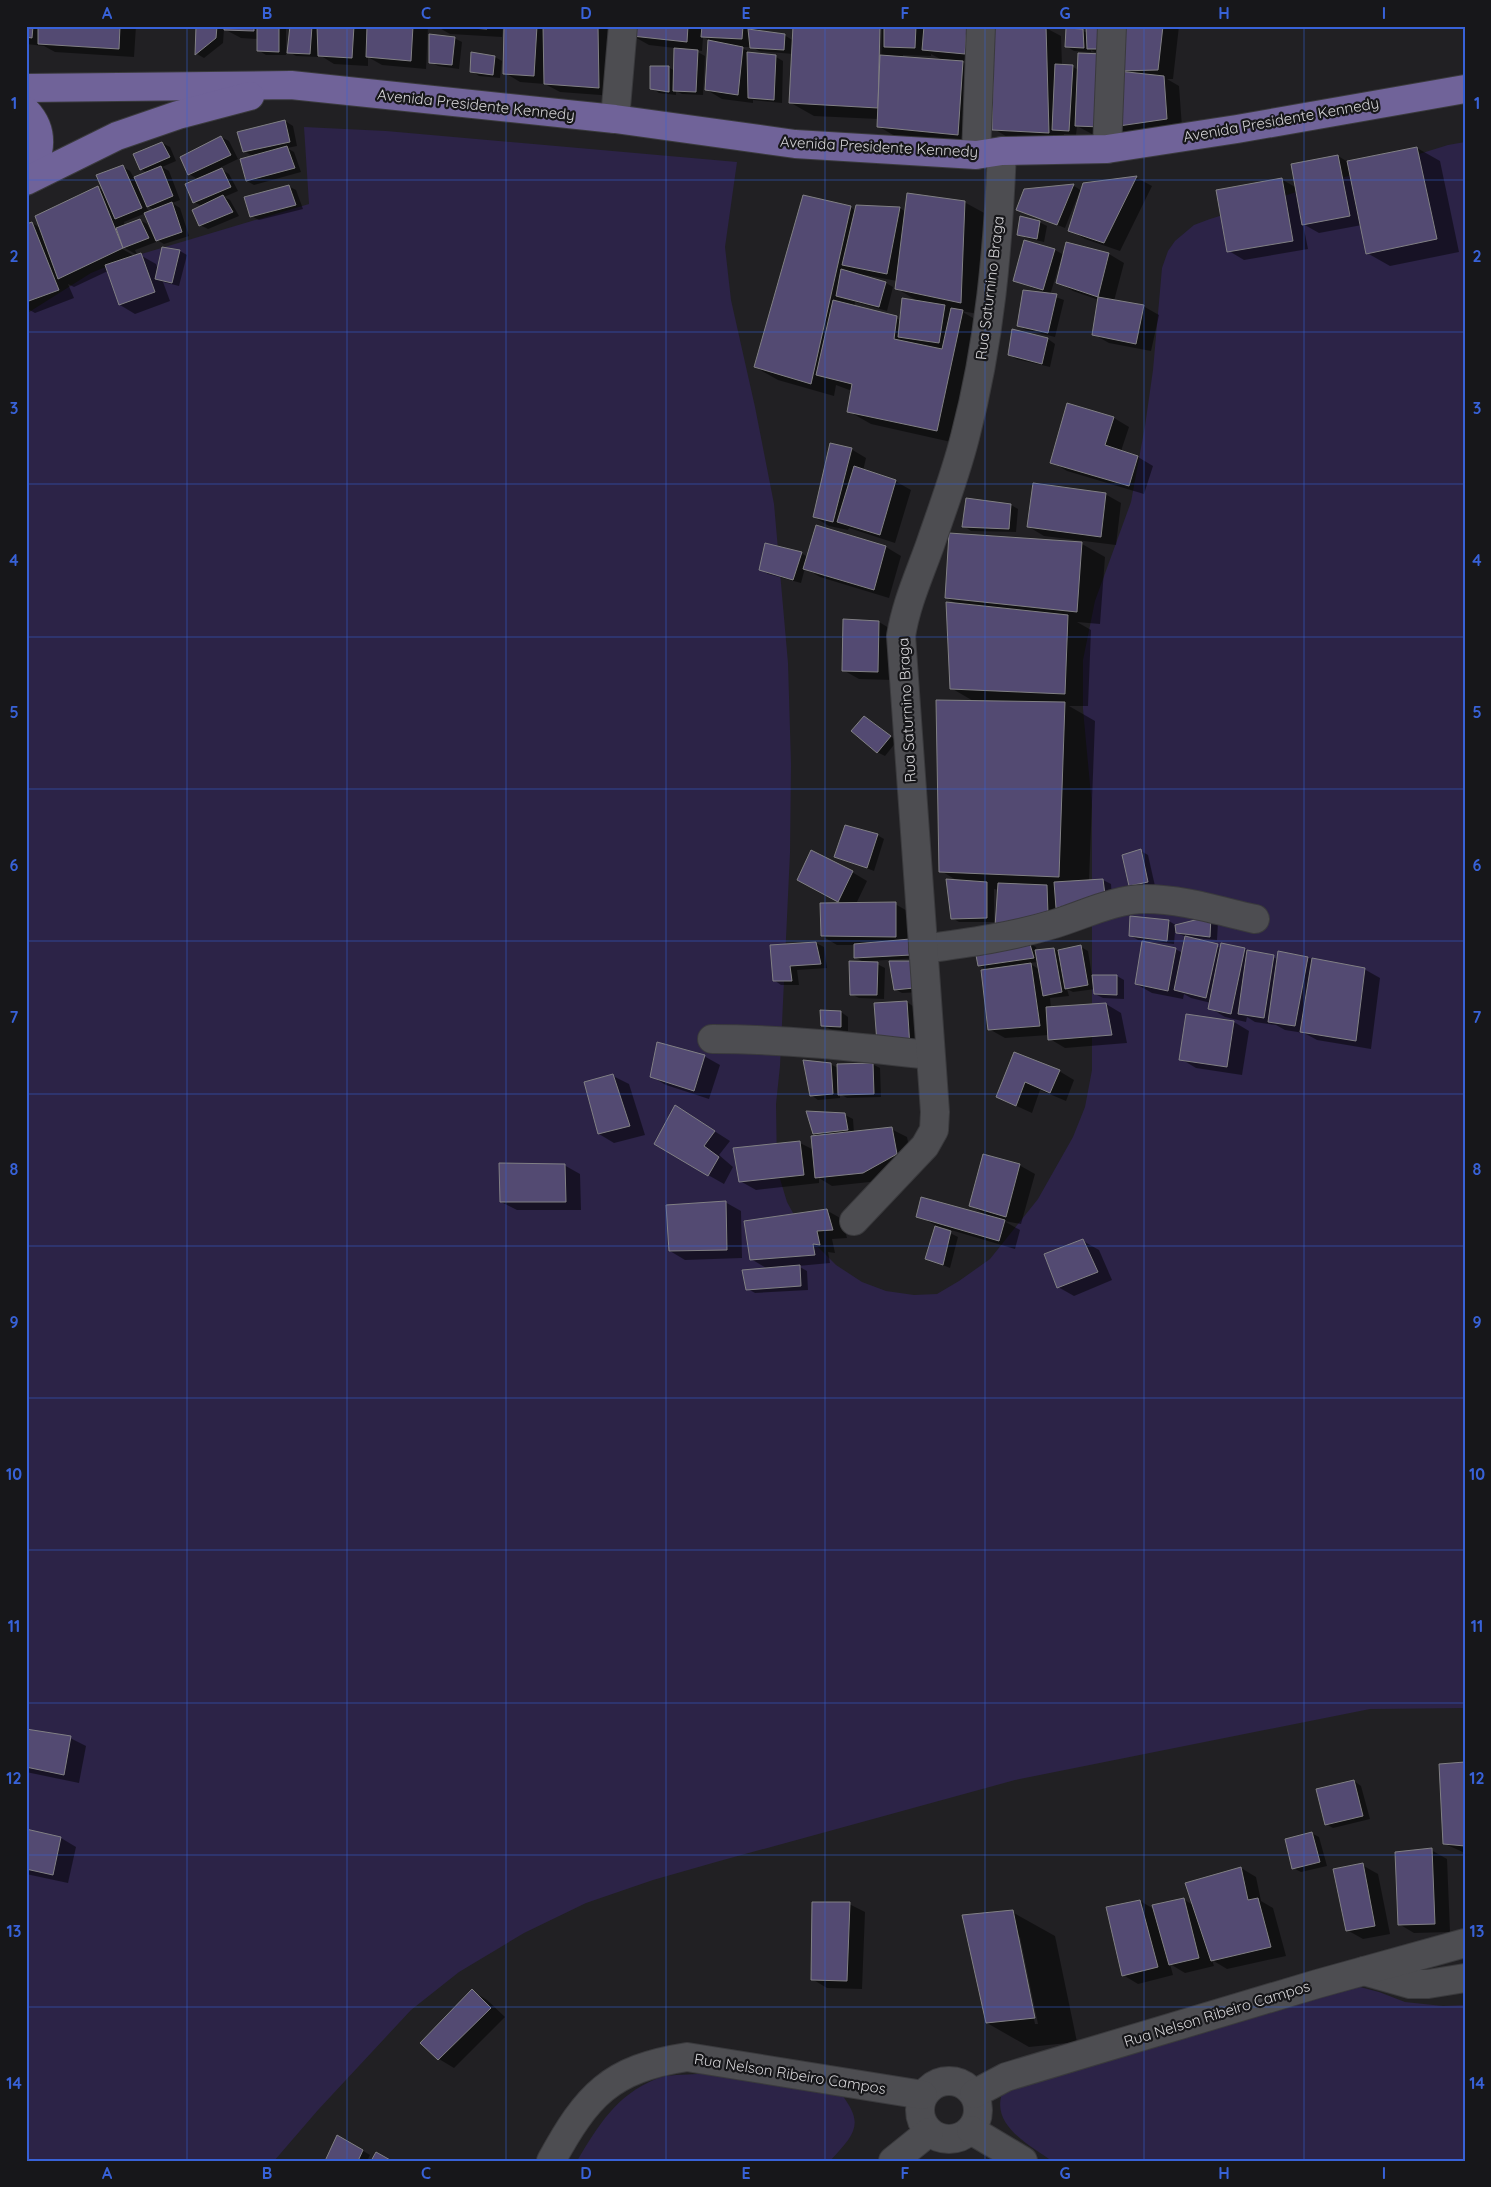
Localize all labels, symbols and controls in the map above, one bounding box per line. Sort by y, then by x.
text: A [102,3,113,23]
text: B [262,3,272,23]
text: C [421,3,431,23]
text: D [580,3,592,23]
text: E [741,3,751,23]
text: F [901,3,910,23]
text: G [1059,3,1071,23]
text: H [1218,3,1230,23]
text: I [1382,3,1386,23]
street label: Avenida Presidente Kennedy [376,85,576,124]
text: 1 [11,93,17,113]
street label: Avenida Presidente Kennedy [1182,93,1380,146]
text: 1 [1474,93,1480,113]
street label: Avenida Presidente Kennedy [779,132,979,161]
street label: Rua Saturnino Braga [971,215,1008,361]
text: 2 [9,246,19,266]
text: 2 [1472,246,1482,266]
text: 3 [10,398,18,418]
text: 3 [1473,398,1481,418]
text: 4 [9,550,19,570]
text: 4 [1472,550,1482,570]
street label: Rua Saturnino Braga [893,637,920,783]
text: 5 [9,702,19,722]
text: 5 [1472,702,1482,722]
text: 6 [10,855,19,875]
text: 6 [1473,855,1482,875]
text: 7 [10,1007,19,1027]
text: 7 [1473,1007,1482,1027]
text: 8 [10,1159,19,1179]
text: 8 [1473,1159,1482,1179]
text: 9 [9,1312,19,1332]
text: 9 [1472,1312,1482,1332]
text: 10 [6,1464,22,1484]
text: 10 [1469,1464,1485,1484]
text: 11 [8,1616,20,1636]
text: 11 [1471,1616,1483,1636]
text: 12 [6,1768,22,1788]
text: 12 [1469,1768,1485,1788]
text: 13 [7,1921,21,1941]
text: 13 [1470,1921,1484,1941]
street label: Rua Nelson Ribeiro Campos [1121,1976,1312,2051]
street label: Rua Nelson Ribeiro Campos [693,2049,887,2098]
text: 14 [6,2073,22,2093]
text: 14 [1469,2073,1485,2093]
text: A [102,2163,113,2183]
text: B [262,2163,272,2183]
text: C [421,2163,431,2183]
text: D [580,2163,592,2183]
text: E [741,2163,751,2183]
text: F [901,2163,910,2183]
text: G [1059,2163,1071,2183]
text: H [1218,2163,1230,2183]
text: I [1382,2163,1386,2183]

